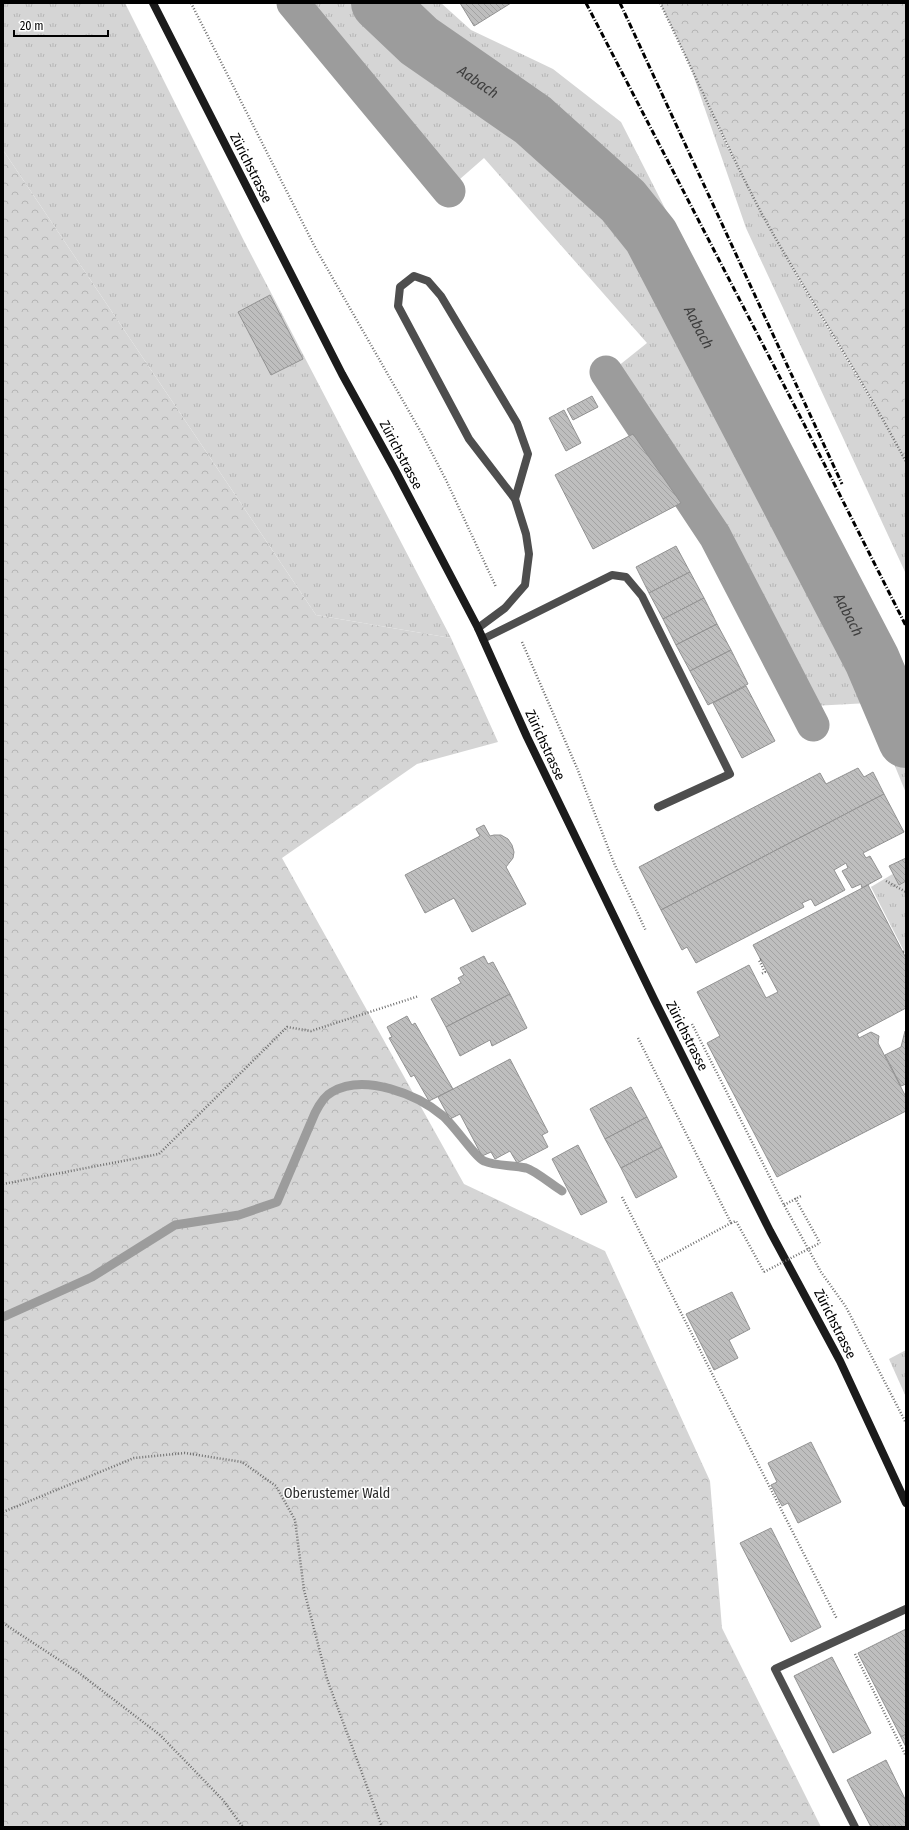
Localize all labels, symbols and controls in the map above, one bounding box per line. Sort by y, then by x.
scale bar [14,12,108,38]
text: 20 m [20,19,44,33]
water label: Aabach [453,61,502,102]
street label: Zürichstrasse [226,130,276,206]
water label: Aabach [680,302,717,352]
street label: Zürichstrasse [376,417,426,493]
water label: Aabach [829,590,867,639]
street label: Zürichstrasse [521,707,569,783]
street label: Zürichstrasse [662,998,712,1074]
street label: Zürichstrasse [810,1286,860,1362]
park label: Oberustemer Wald [284,1485,390,1502]

